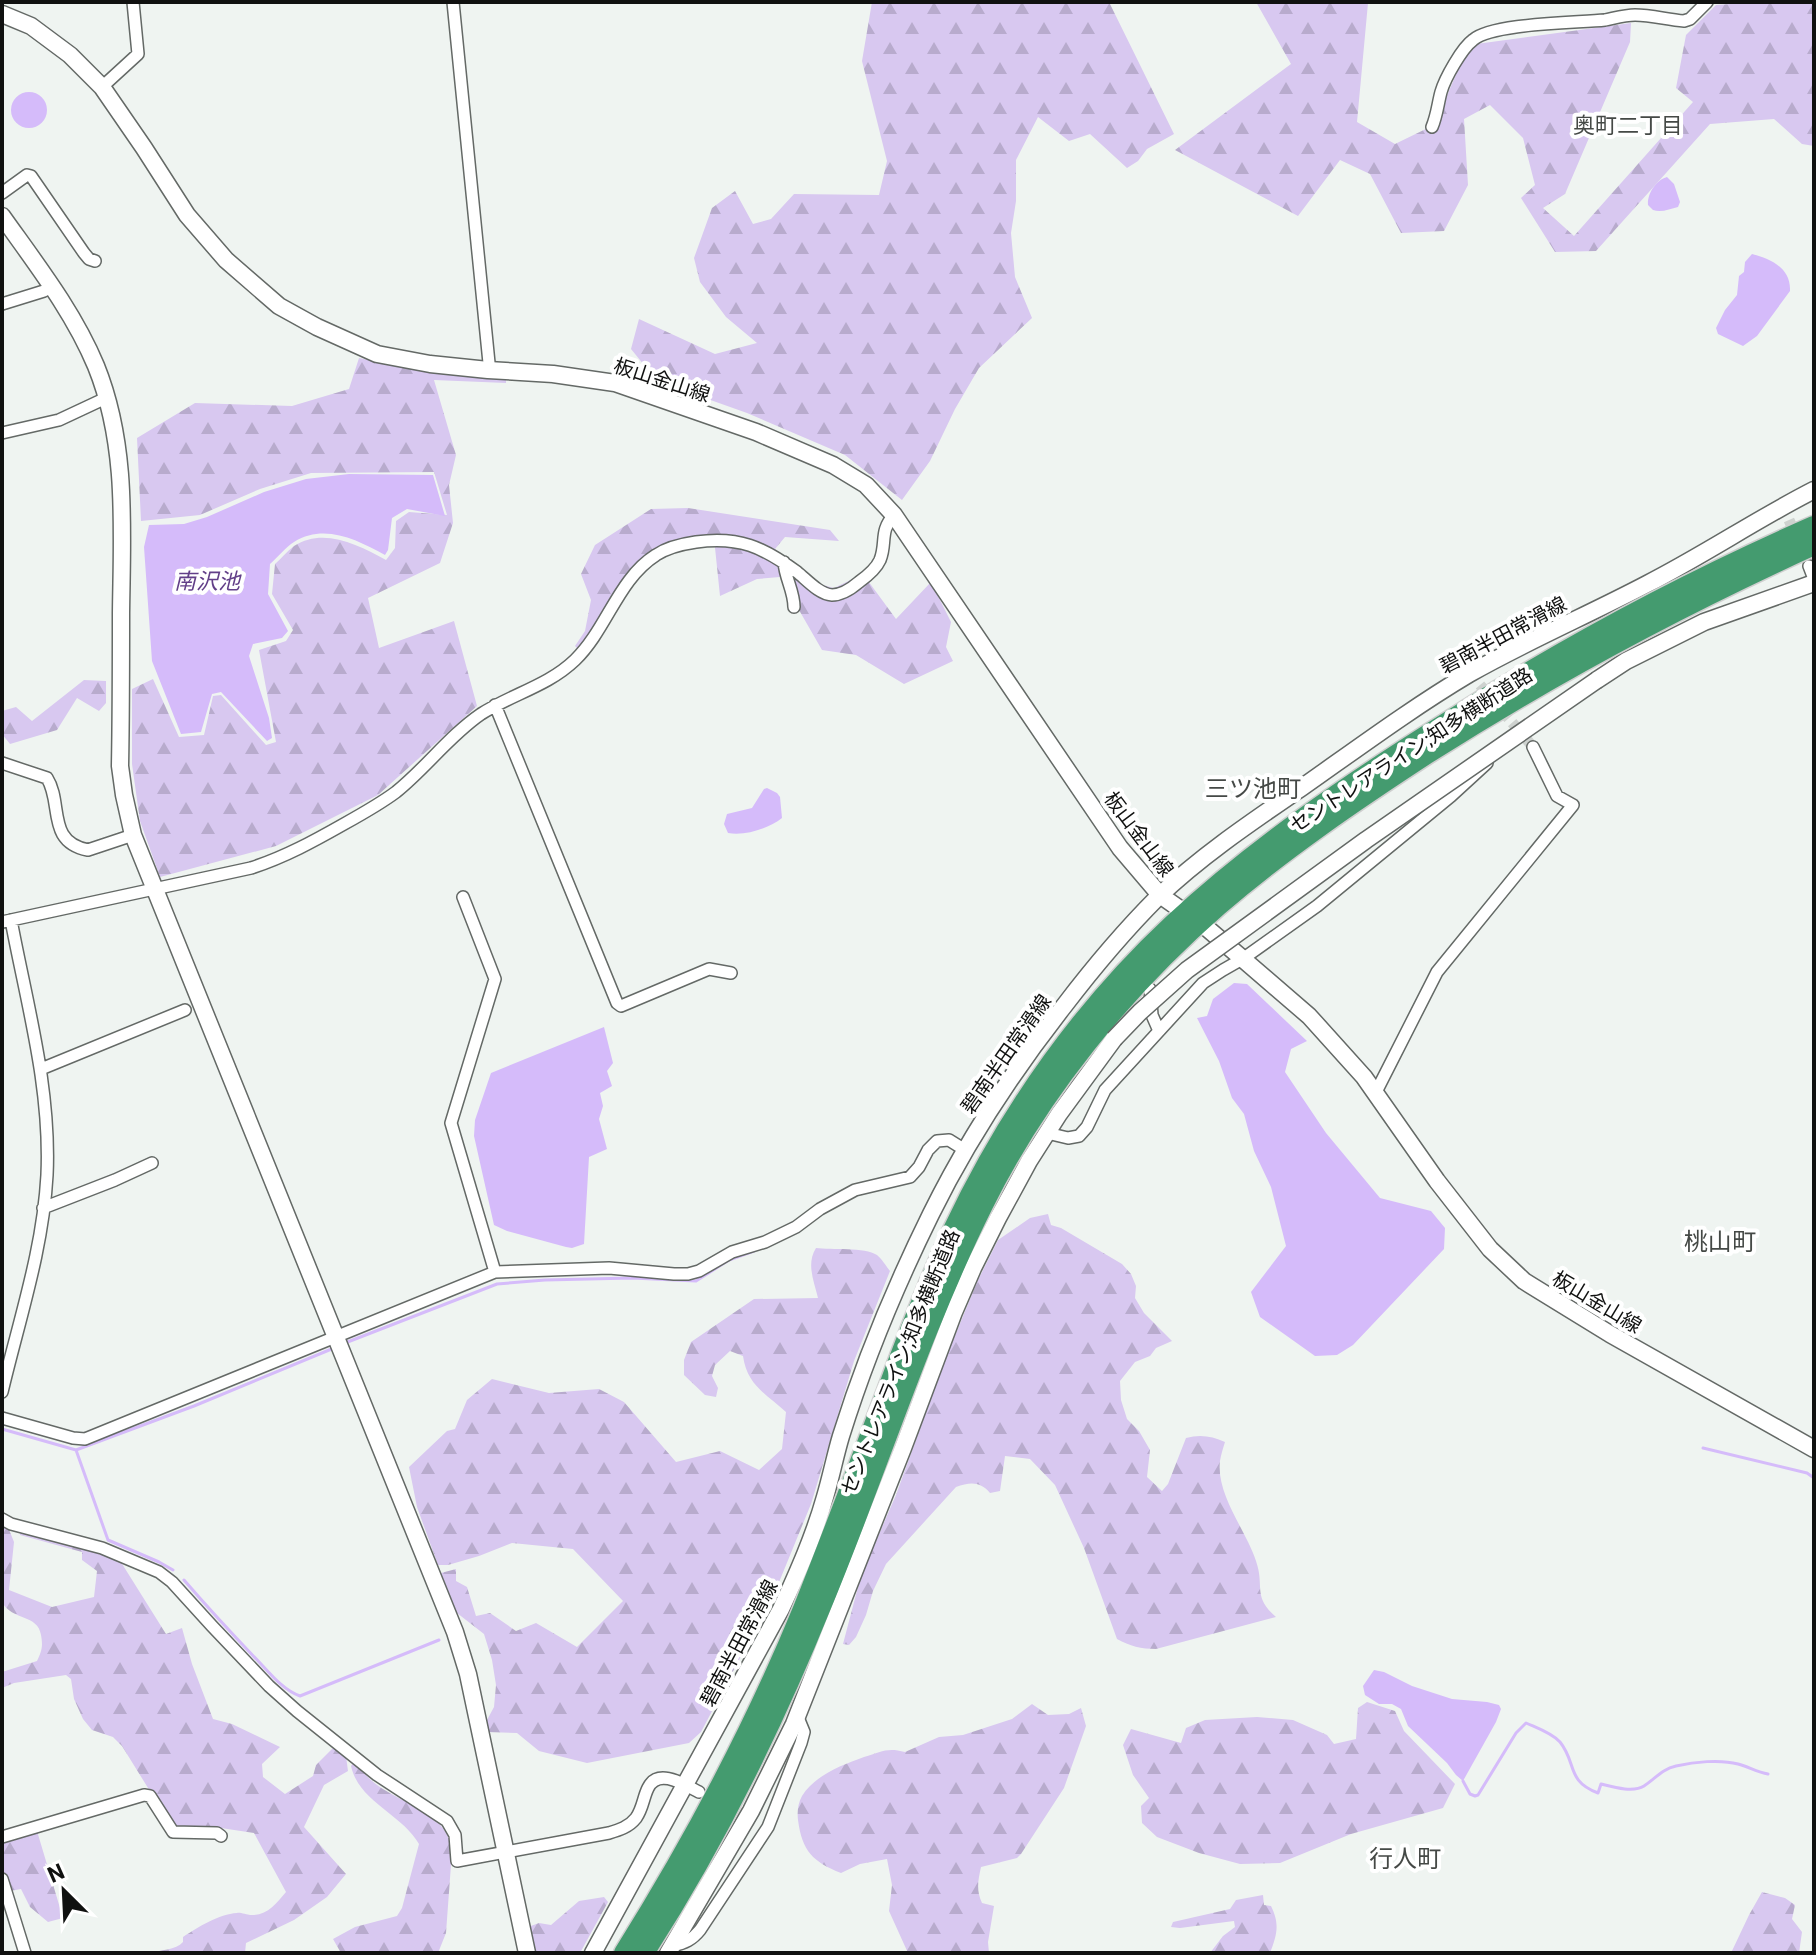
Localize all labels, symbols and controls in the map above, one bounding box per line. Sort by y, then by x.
district label: 奥町二丁目 [1573,113,1683,138]
street label: 板山金山線 [611,353,713,407]
water label: 南沢池 [174,569,242,594]
street label: 碧南半田常滑線 [1436,592,1570,678]
street label: セントレアライン;知多横断道路 [1285,663,1537,837]
district label: 三ツ池町 [1205,775,1301,803]
street label: 板山金山線 [1099,787,1179,881]
street label: 碧南半田常滑線 [956,990,1056,1118]
street label: セントレアライン;知多横断道路 [836,1226,964,1498]
district label: 桃山町 [1684,1228,1756,1256]
street label: 板山金山線 [1548,1266,1646,1338]
street label: 碧南半田常滑線 [696,1576,782,1710]
district label: 行人町 [1369,1845,1441,1873]
north arrow [24,1851,104,1931]
text: N [44,1859,68,1888]

